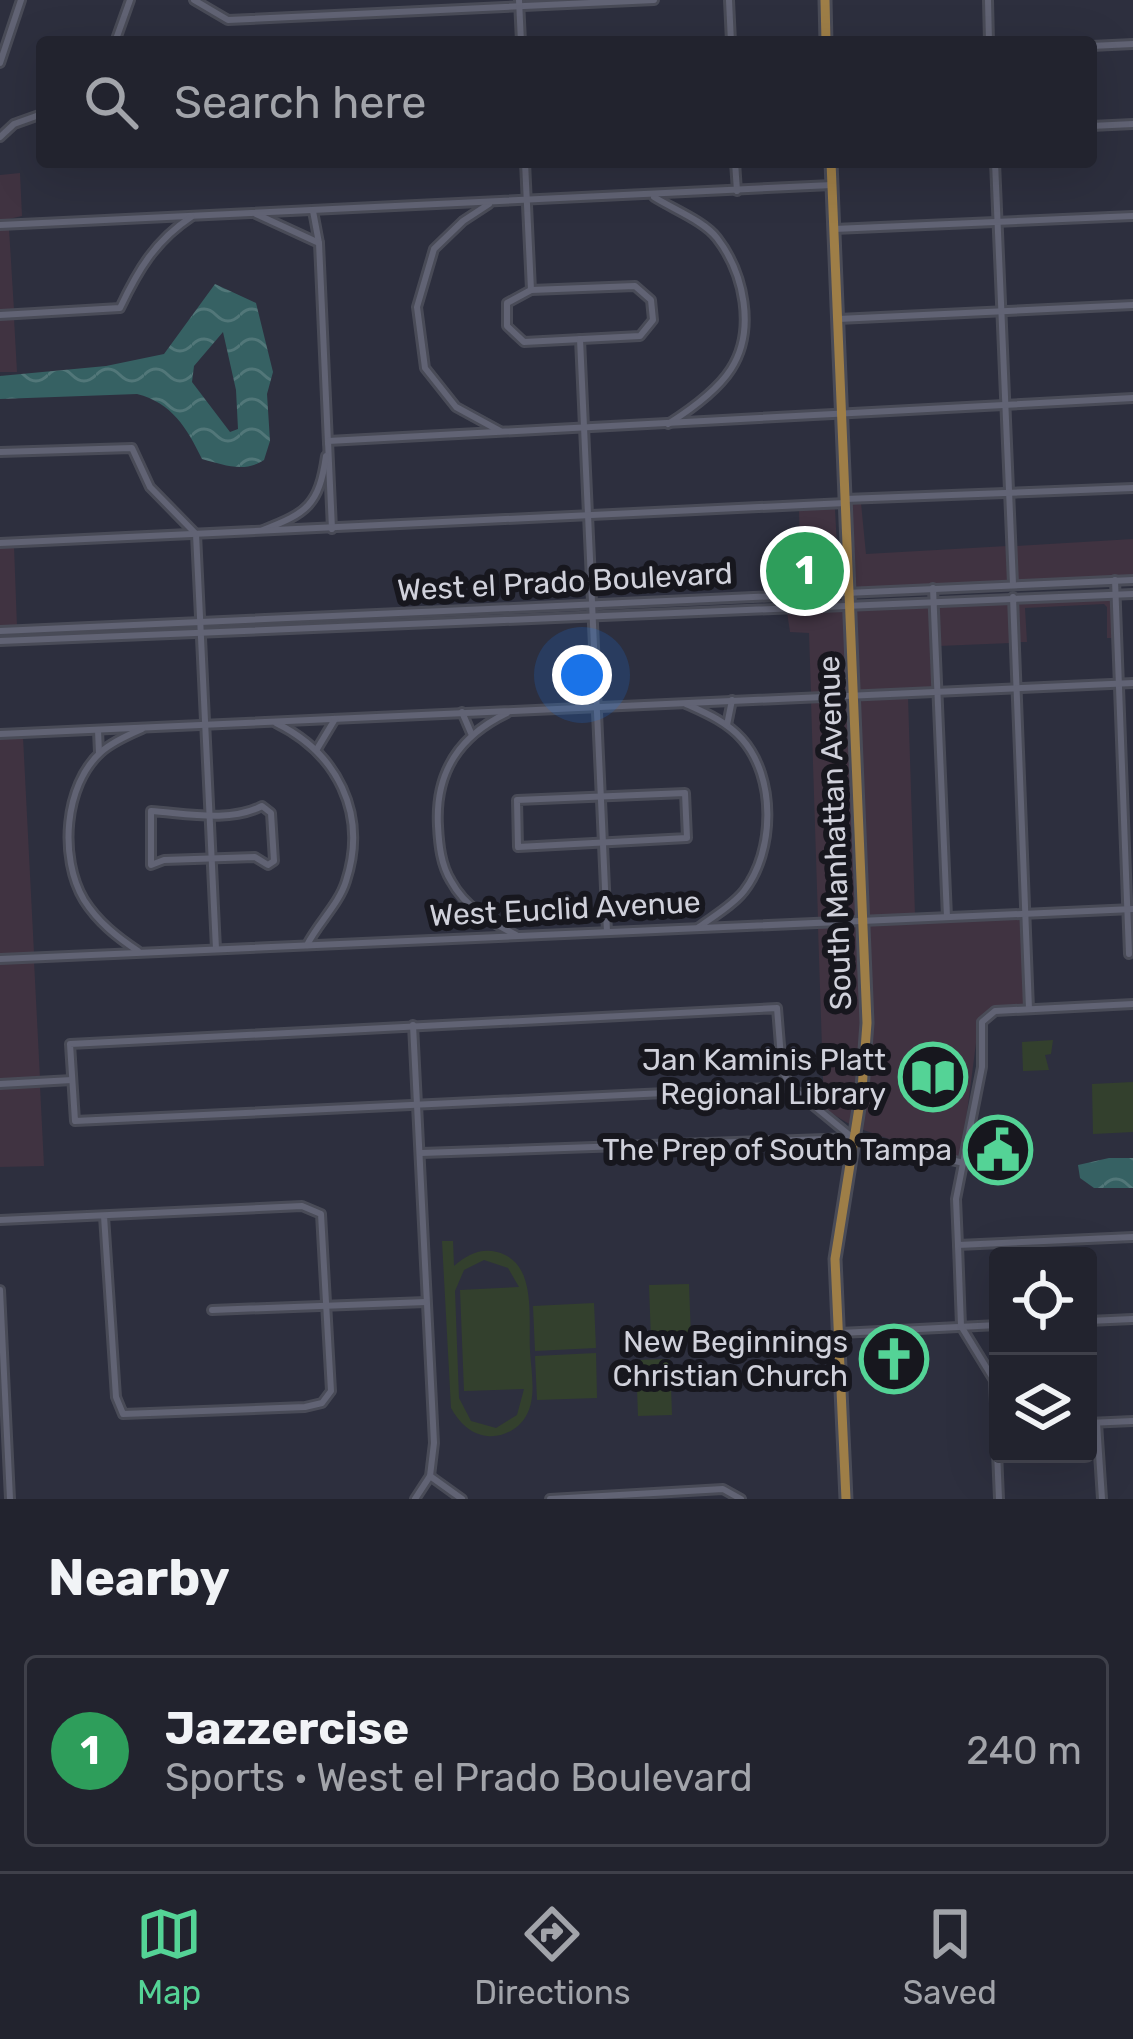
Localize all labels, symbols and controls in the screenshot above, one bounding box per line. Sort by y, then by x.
search box [36,36,1097,168]
icon: search [78,69,144,135]
text: Search here [174,76,426,129]
pin: 1 [766,526,844,616]
street label: West el Prado Boulevard [396,555,734,609]
your location [552,645,612,705]
street label: South Manhattan Avenue [811,655,859,1011]
street label: West Euclid Avenue [429,884,701,934]
place label: Jan Kaminis Platt Regional Library [642,1042,886,1112]
library icon: Jan Kaminis Platt Regional Library [898,1042,968,1112]
public building icon: The Prep of South Tampa [963,1115,1033,1185]
place label: The Prep of South Tampa [602,1132,952,1168]
map controls [989,1247,1097,1463]
button: locate [989,1247,1097,1355]
place label: New Beginnings Christian Church [612,1324,848,1394]
church icon: New Beginnings Christian Church [859,1324,929,1394]
button: layers [989,1355,1097,1463]
text: Nearby [48,1547,230,1608]
text: Jazzercise [165,1702,409,1755]
text: 1 [80,1728,100,1774]
text: 240 m [966,1728,1082,1774]
text: Sports · West el Prado Boulevard [165,1755,753,1801]
tab: Map [136,1901,202,2012]
tab: Directions [474,1901,631,2012]
tab: Saved [903,1901,997,2012]

